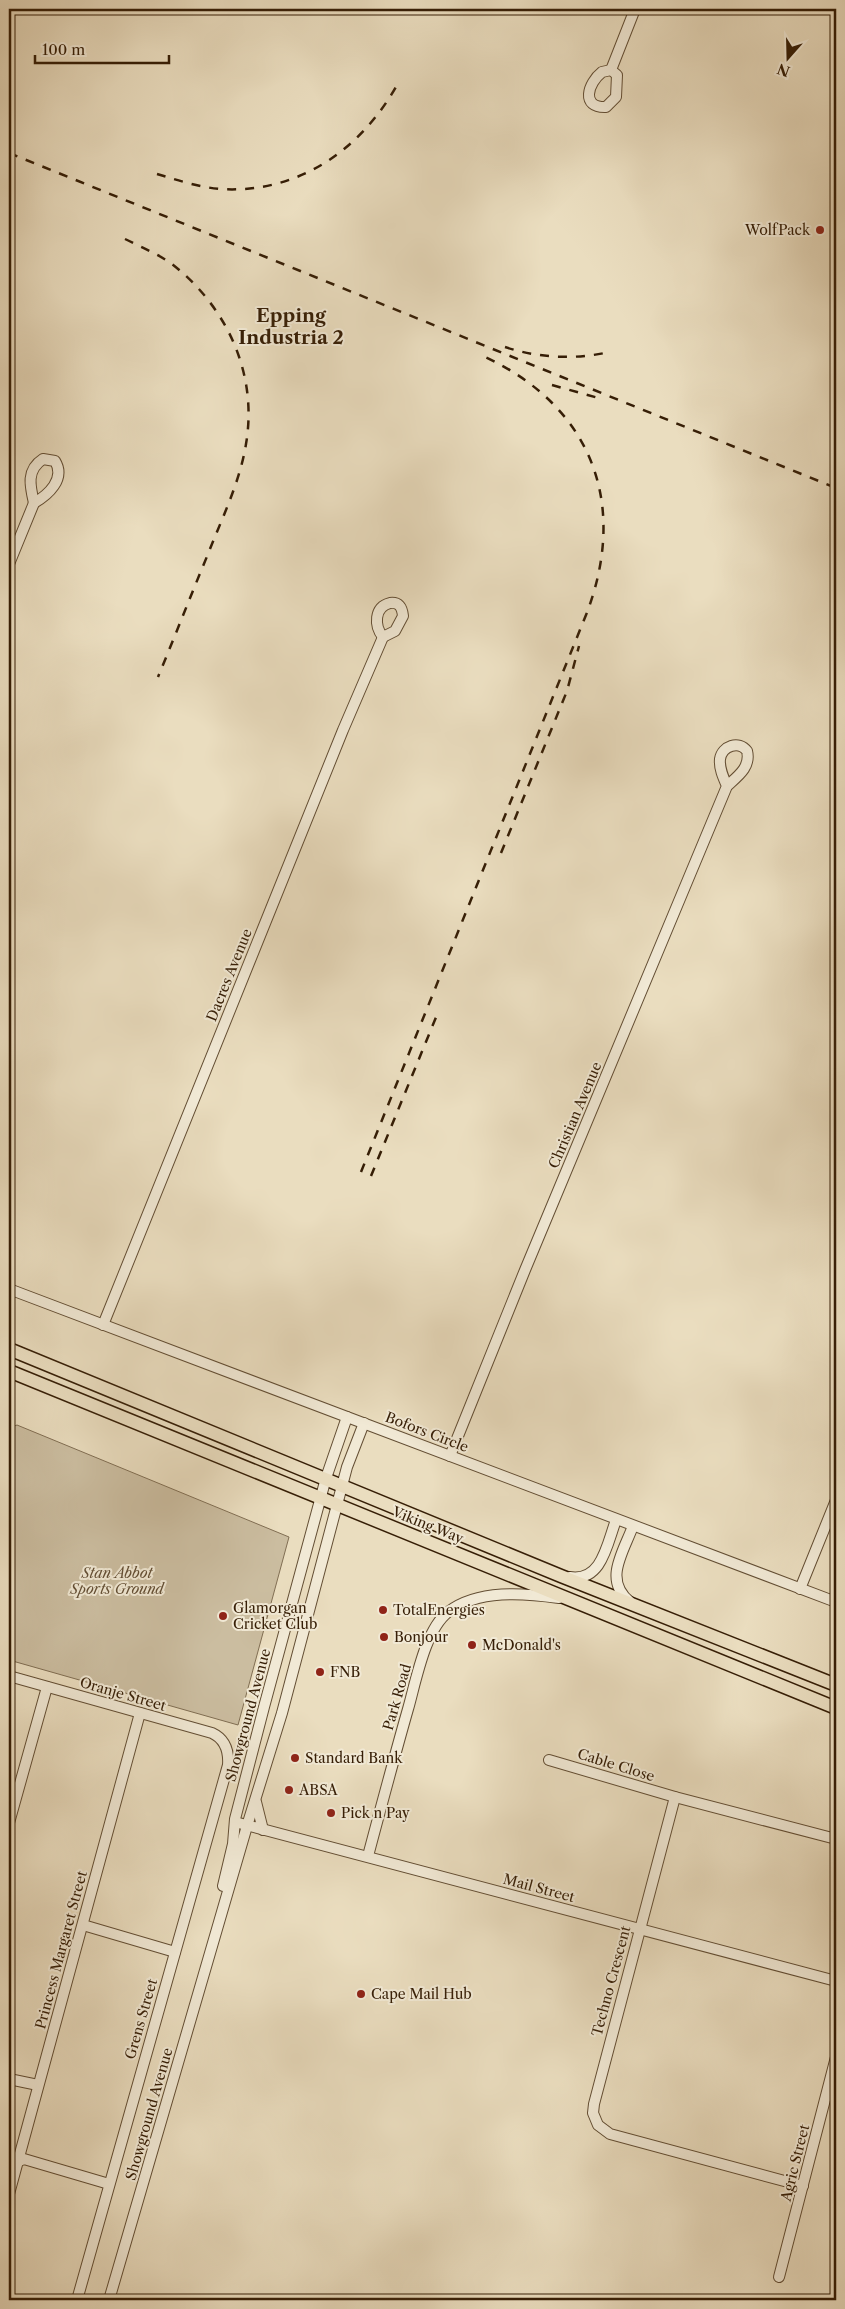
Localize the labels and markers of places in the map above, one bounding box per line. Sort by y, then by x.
place label: WolfPack [744,221,811,239]
marker: WolfPack [814,224,826,236]
place label: Glamorgan Cricket Club [233,1599,317,1633]
place label: TotalEnergies [393,1601,485,1619]
marker: TotalEnergies [377,1604,389,1616]
marker: Glamorgan Cricket Club [217,1610,229,1622]
place label: Bonjour [394,1628,448,1646]
marker: Bonjour [378,1631,390,1643]
place label: McDonald's [482,1636,561,1654]
marker: McDonald's [466,1639,478,1651]
place label: FNB [330,1663,361,1681]
marker: FNB [314,1666,326,1678]
place label: Standard Bank [305,1749,403,1767]
marker: Standard Bank [289,1752,301,1764]
place label: ABSA [298,1781,338,1799]
marker: ABSA [283,1784,295,1796]
place label: Pick n Pay [341,1804,410,1822]
marker: Pick n Pay [325,1807,337,1819]
place label: Cape Mail Hub [371,1985,472,2003]
marker: Cape Mail Hub [355,1988,367,2000]

